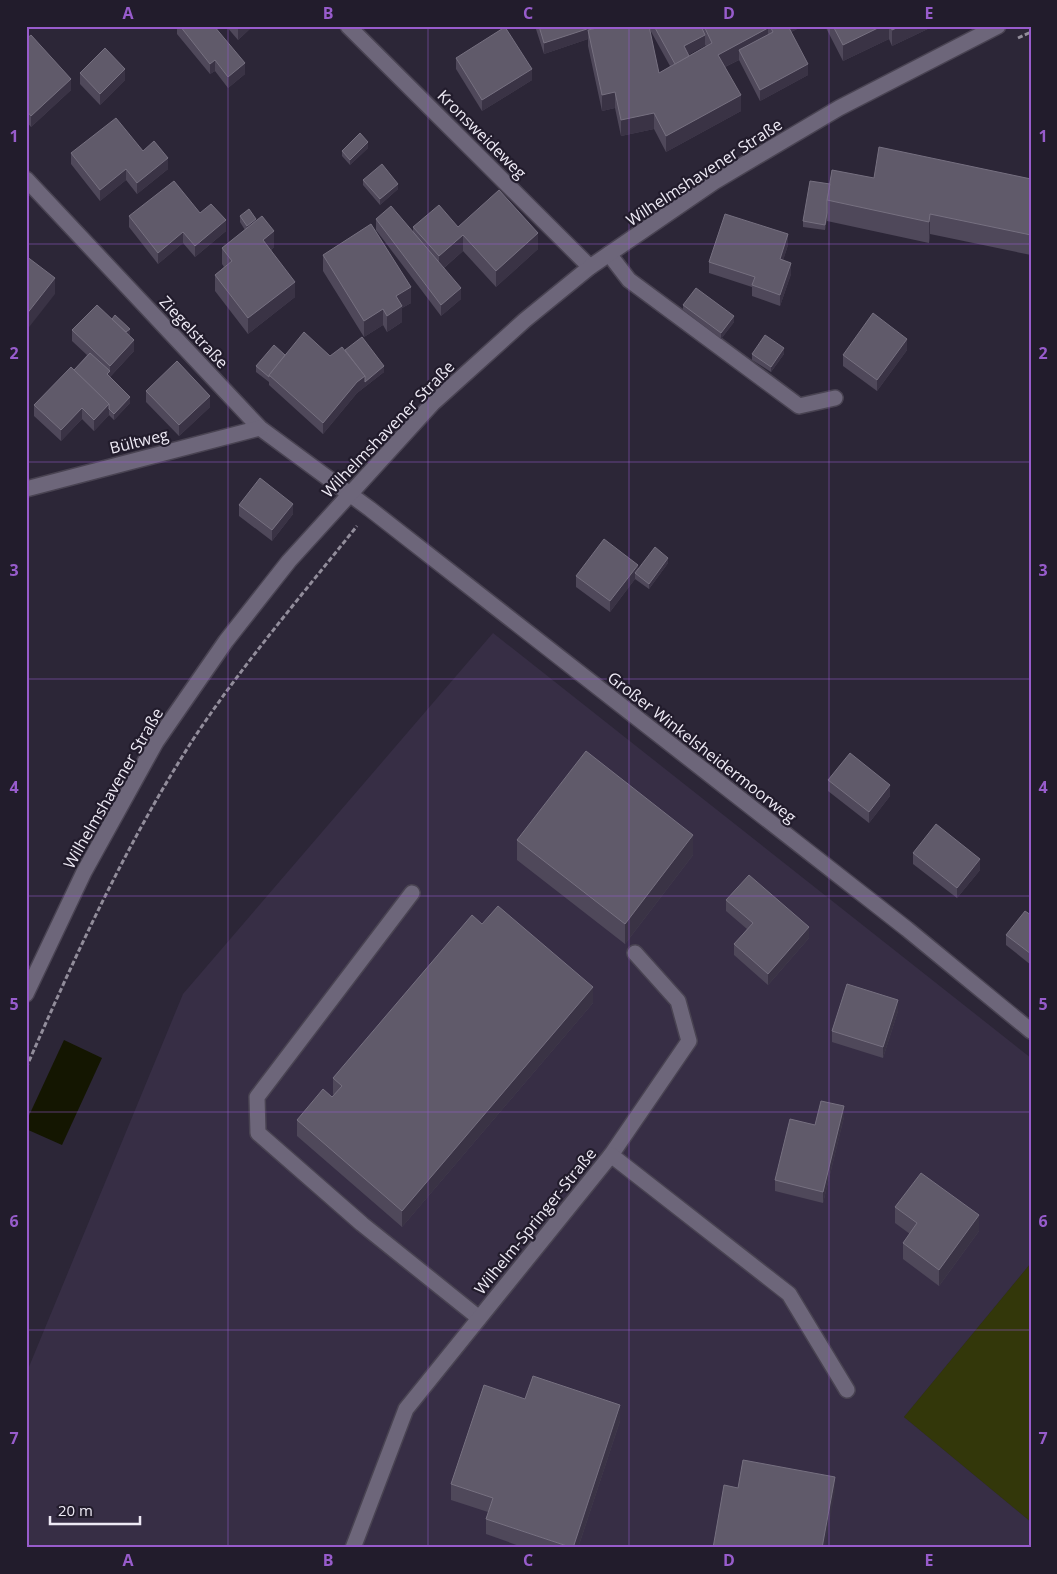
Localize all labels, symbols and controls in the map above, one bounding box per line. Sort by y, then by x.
text: A [122,2,134,24]
text: B [323,2,333,24]
text: C [523,2,533,24]
text: D [723,2,735,24]
text: E [925,2,934,24]
street label: Kronsweideweg [433,85,532,184]
street label: Wilhelmshavener Straße [622,113,786,231]
text: 1 [9,125,19,147]
text: 1 [1038,125,1048,147]
street label: Ziegelstraße [155,291,233,373]
text: 2 [9,342,19,364]
text: 2 [1038,342,1048,364]
street label: Wilhelmshavener Straße [317,356,459,502]
street label: Bültweg [107,423,171,459]
text: 3 [9,559,19,581]
text: 3 [1038,559,1048,581]
street label: Großer Winkelsheidermoorweg [603,666,801,828]
street label: Wilhelmshavener Straße [58,704,168,872]
text: 4 [9,776,19,798]
text: 4 [1038,776,1048,798]
text: 5 [9,993,19,1015]
text: 5 [1038,993,1048,1015]
street label: Wilhelm-Springer-Straße [469,1143,601,1299]
text: 6 [9,1210,19,1232]
text: 6 [1038,1210,1048,1232]
text: 7 [9,1427,19,1449]
text: 7 [1038,1427,1048,1449]
scale bar [50,1494,140,1526]
text: 20 m [58,1500,93,1520]
text: A [122,1549,134,1571]
text: B [323,1549,333,1571]
text: C [523,1549,533,1571]
text: D [723,1549,735,1571]
text: E [925,1549,934,1571]

